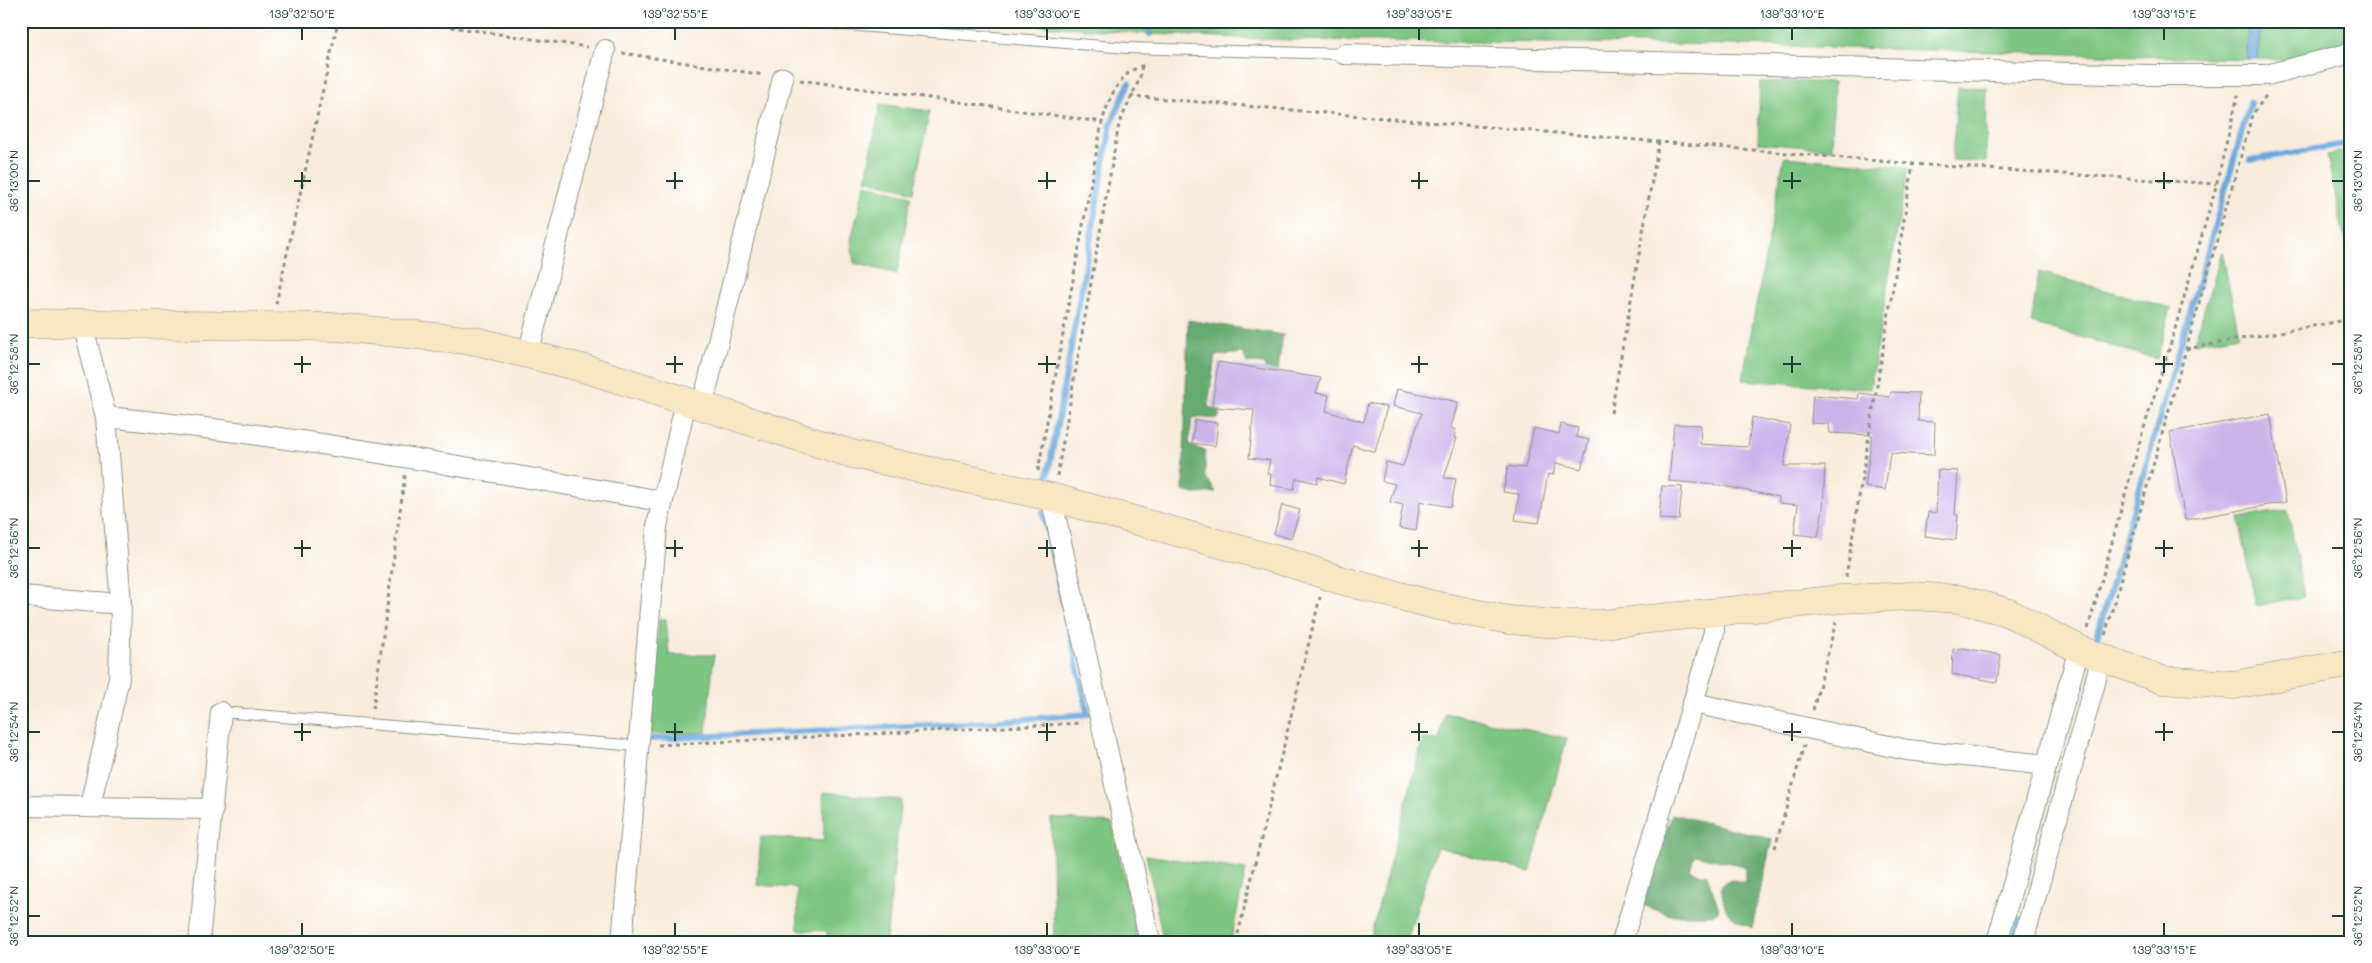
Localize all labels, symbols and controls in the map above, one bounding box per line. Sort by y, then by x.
text: 139°32'50"E [269,5,335,21]
text: 139°32'55"E [642,5,708,21]
text: 139°33'00"E [1014,5,1080,21]
text: 139°33'05"E [1386,5,1452,21]
text: 139°33'10"E [1760,5,1824,21]
text: 139°33'15"E [2132,5,2196,21]
text: 36°13'00"N [5,150,21,212]
text: 36°13'00"N [2349,150,2365,212]
text: 36°12'58"N [5,334,21,394]
text: 36°12'58"N [2349,334,2365,394]
text: 36°12'56"N [5,518,21,578]
text: 36°12'56"N [2349,518,2365,578]
text: 36°12'54"N [5,702,21,762]
text: 36°12'54"N [2349,702,2365,762]
text: 36°12'52"N [5,886,21,946]
text: 36°12'52"N [2349,886,2365,946]
text: 139°32'50"E [269,941,335,957]
text: 139°32'55"E [642,941,708,957]
text: 139°33'00"E [1014,941,1080,957]
text: 139°33'05"E [1386,941,1452,957]
text: 139°33'10"E [1760,941,1824,957]
text: 139°33'15"E [2132,941,2196,957]

